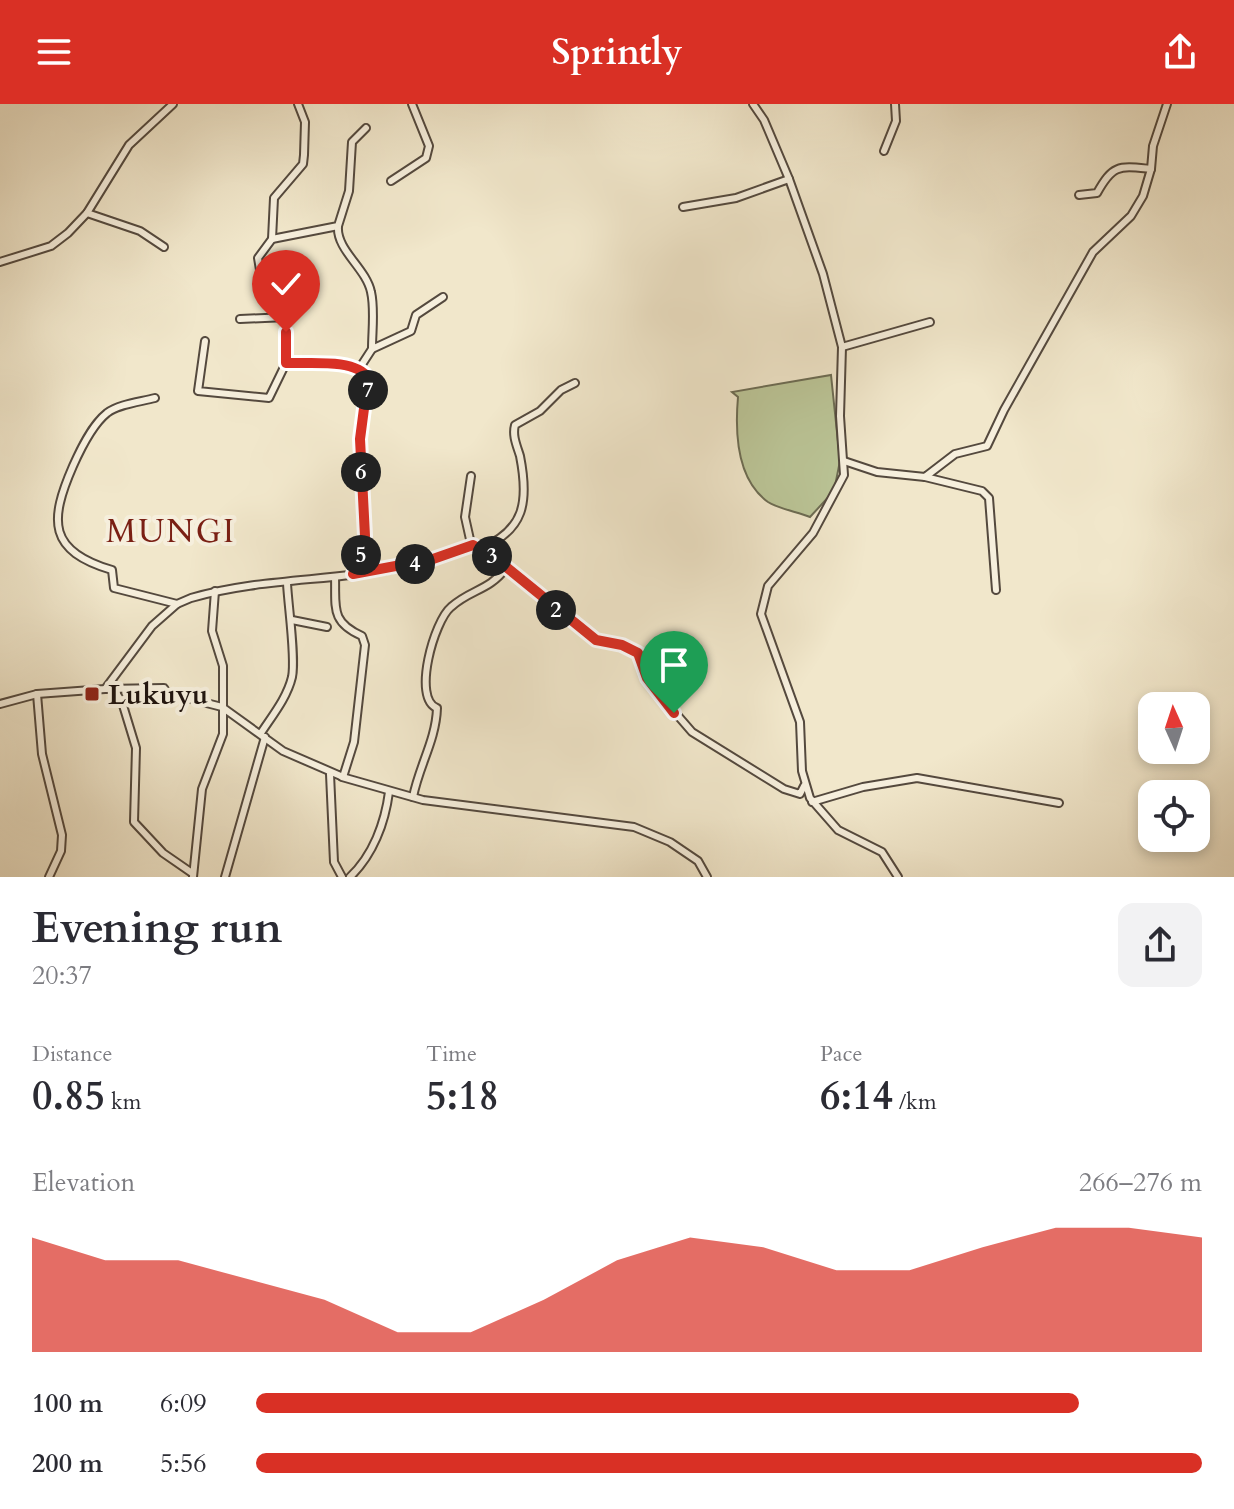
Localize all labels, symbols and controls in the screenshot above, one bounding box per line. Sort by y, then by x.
text: Sprintly [551,28,683,77]
icon: menu [32,30,76,74]
icon: share [1158,30,1202,74]
pin [252,250,320,332]
icon: check [264,262,308,306]
pin: 7 [348,370,388,410]
text: 7 [362,375,374,405]
pin: 6 [341,452,381,492]
text: 6 [355,457,367,487]
district label: MUNGI [106,510,236,554]
pin: 5 [341,535,381,575]
pin: 3 [472,536,512,576]
text: 5 [355,540,367,570]
text: 3 [486,541,498,571]
pin: 4 [395,544,435,584]
text: 4 [409,549,421,579]
pin: 2 [536,590,576,630]
text: 2 [550,595,562,625]
pin [640,631,708,713]
icon: arrive [652,643,696,687]
place label: Lukuyu [108,676,208,714]
marker: Lukuyu [83,685,101,703]
north arrow [1138,692,1210,764]
map controls [1138,692,1210,852]
button: locate [1138,780,1210,852]
text: Evening run [32,898,282,958]
button: share [1118,903,1202,987]
text: 20:37 [32,958,92,993]
text: Distance [32,1039,112,1069]
text: Time [426,1039,477,1069]
text: Pace [820,1039,863,1069]
text: 0.85 [32,1069,105,1124]
text: 5:18 [426,1069,499,1124]
text: 6:14 [820,1069,893,1124]
text: km [105,1087,141,1117]
text: /km [893,1087,937,1117]
text: Elevation [32,1165,135,1200]
text: 266–276 m [1079,1165,1202,1200]
text: 100 m [32,1386,103,1421]
text: 6:09 [160,1386,207,1421]
text: 200 m [32,1446,103,1481]
text: 5:56 [160,1446,207,1481]

